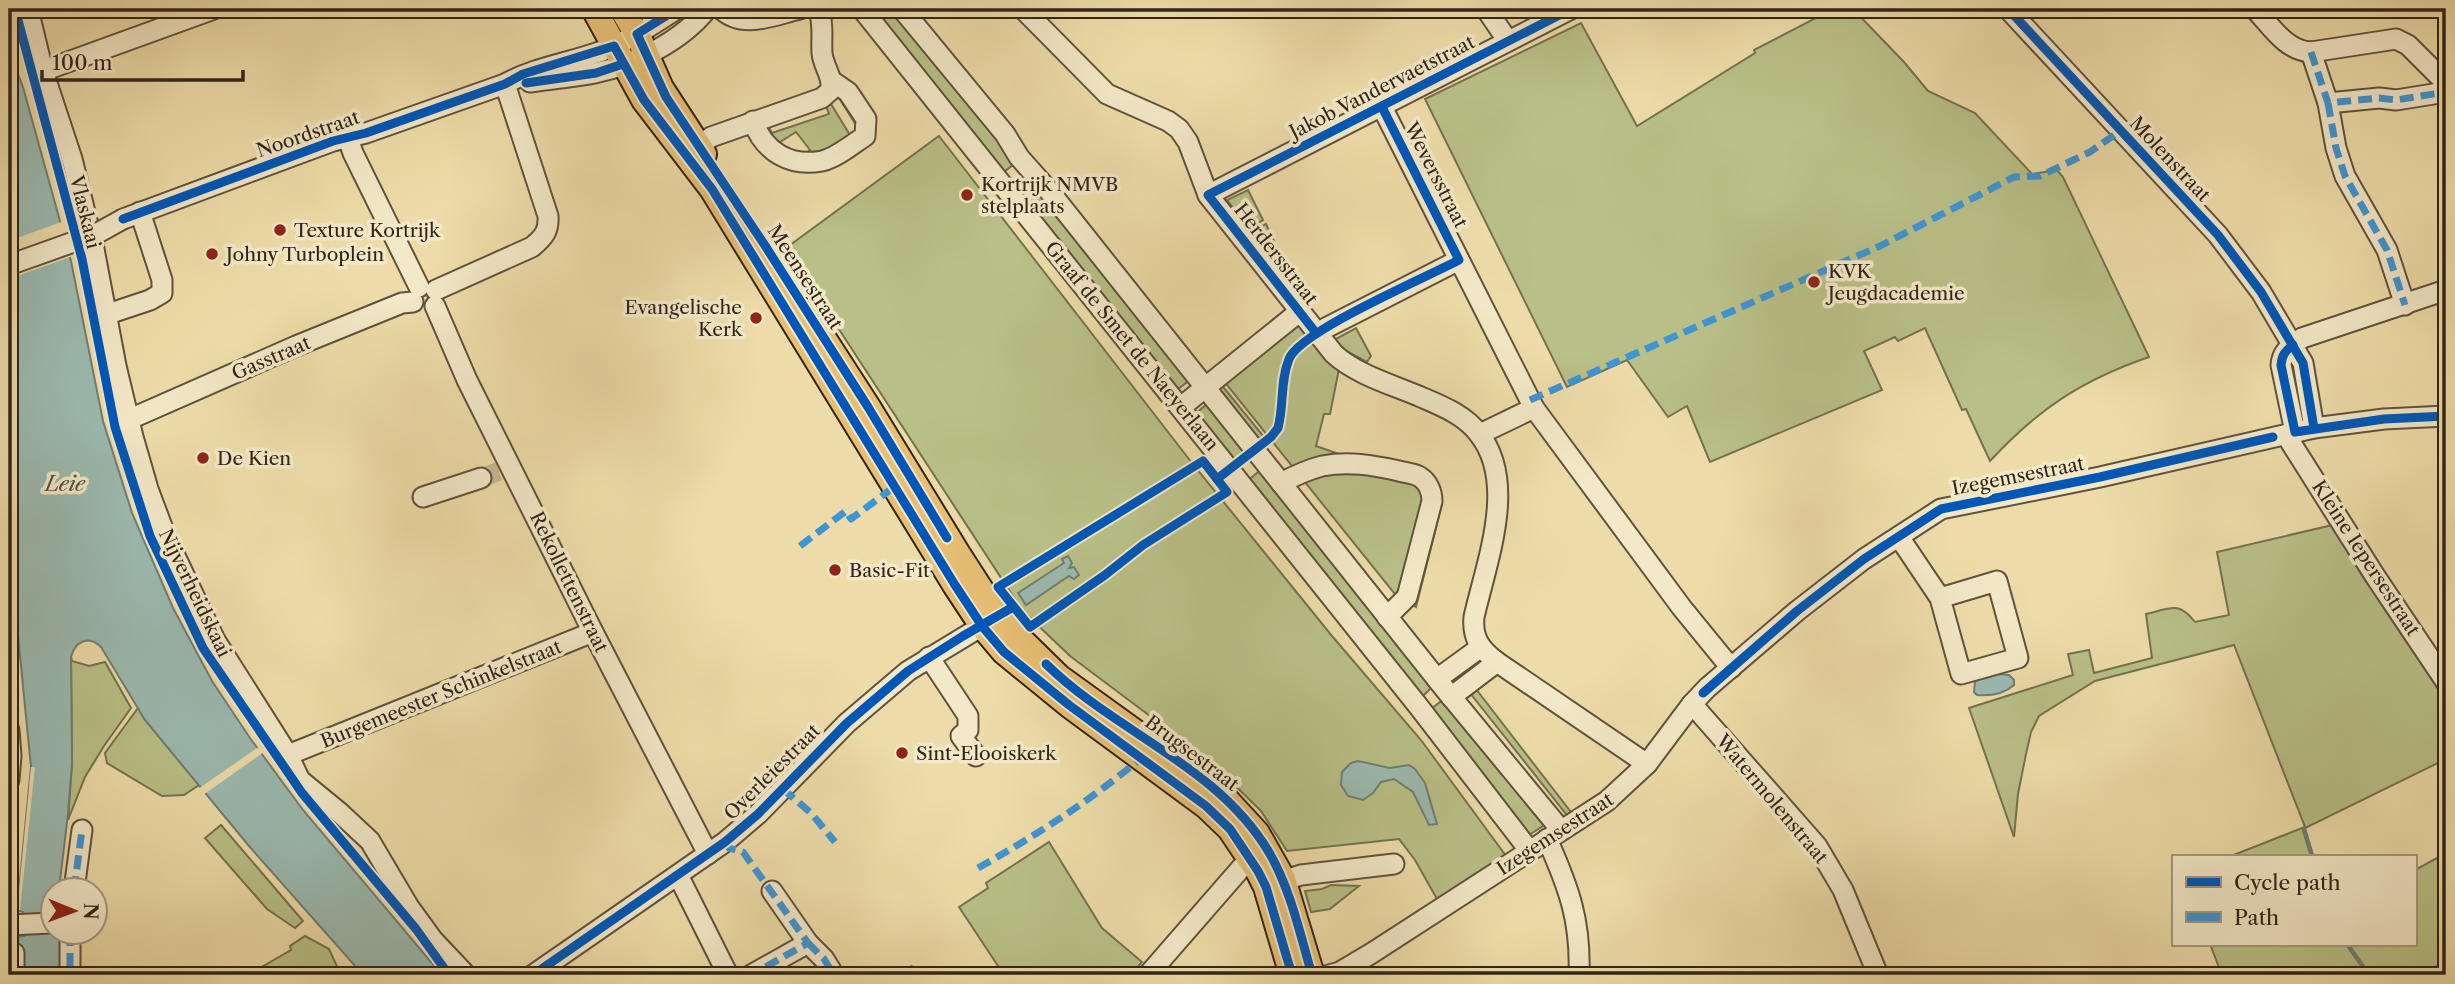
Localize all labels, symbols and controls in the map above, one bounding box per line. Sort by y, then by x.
street label: Jakob Vandervaetstraat [1283,30,1479,145]
scale bar [42,38,243,82]
text: 100 m [52,50,113,75]
street label: Noordstraat [253,106,363,162]
street label: Molenstraat [2125,112,2215,207]
street label: Weversstraat [1399,117,1473,232]
street label: Vlaskaai [65,172,105,251]
place label: Kortrijk NMVB stelplaats [981,173,1118,218]
marker: Kortrijk NMVB stelplaats [959,187,975,203]
street label: Herdersstraat [1229,199,1323,309]
place label: Texture Kortrijk [294,219,441,242]
street label: Meensestraat [763,220,848,334]
marker: Texture Kortrijk [272,222,288,238]
street label: Graaf de Smet de Naeyerlaan [1040,237,1224,455]
place label: Johny Turboplein [223,243,384,266]
marker: Johny Turboplein [204,246,220,262]
place label: KVK Jeugdacademie [1825,260,1965,305]
marker: KVK Jeugdacademie [1806,274,1822,290]
place label: Evangelische Kerk [625,296,743,341]
marker: Evangelische Kerk [748,310,764,326]
street label: Gasstraat [228,331,314,385]
place label: De Kien [217,447,291,470]
marker: De Kien [195,450,211,466]
street label: Izegemsestraat [1950,452,2086,500]
water label: Leie [43,471,86,496]
street label: Kleine Iepersestraat [2307,476,2425,640]
street label: Rekollettenstraat [525,508,613,656]
street label: Nijverheidskaai [154,525,236,661]
place label: Basic-Fit [849,559,930,582]
marker: Basic-Fit [827,562,843,578]
street label: Burgemeester Schinkelstraat [317,635,565,753]
street label: Brugsestraat [1141,710,1244,796]
street label: Overleiestraat [719,719,825,825]
street label: Watermolenstraat [1711,729,1833,868]
place label: Sint-Elooiskerk [916,742,1057,765]
marker: Sint-Elooiskerk [894,745,910,761]
street label: Izegemsestraat [1492,788,1618,880]
legend [2172,855,2416,946]
text: Cycle path [2234,870,2341,895]
north arrow [38,876,108,946]
text: N [79,903,102,920]
text: Path [2234,905,2279,930]

